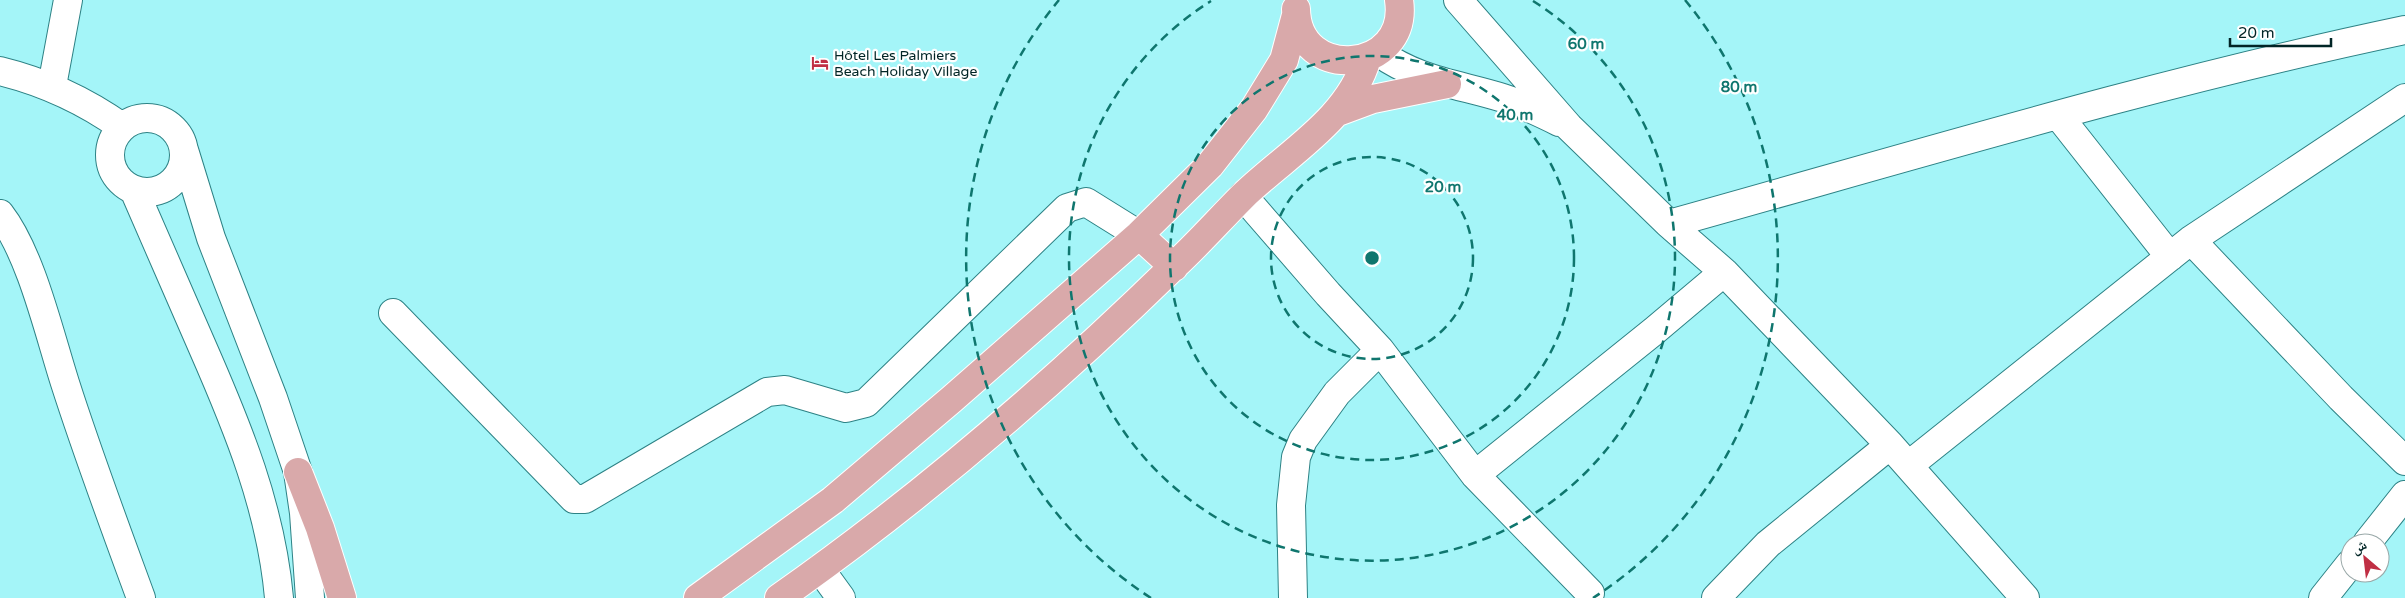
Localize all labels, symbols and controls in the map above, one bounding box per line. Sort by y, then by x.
scale bar [2230,15,2331,47]
text: 20 m [2238,24,2275,42]
text: 60 m [1568,35,1604,53]
place label: Hôtel Les Palmiers Beach Holiday Village [834,47,977,80]
hotel icon: Hôtel Les Palmiers Beach Holiday Village [810,53,830,73]
text: 80 m [1721,78,1757,96]
text: 40 m [1497,106,1533,124]
text: 20 m [1425,178,1461,196]
centre of rings [1363,249,1381,267]
north arrow [2340,533,2390,583]
text: ش [2349,536,2370,558]

